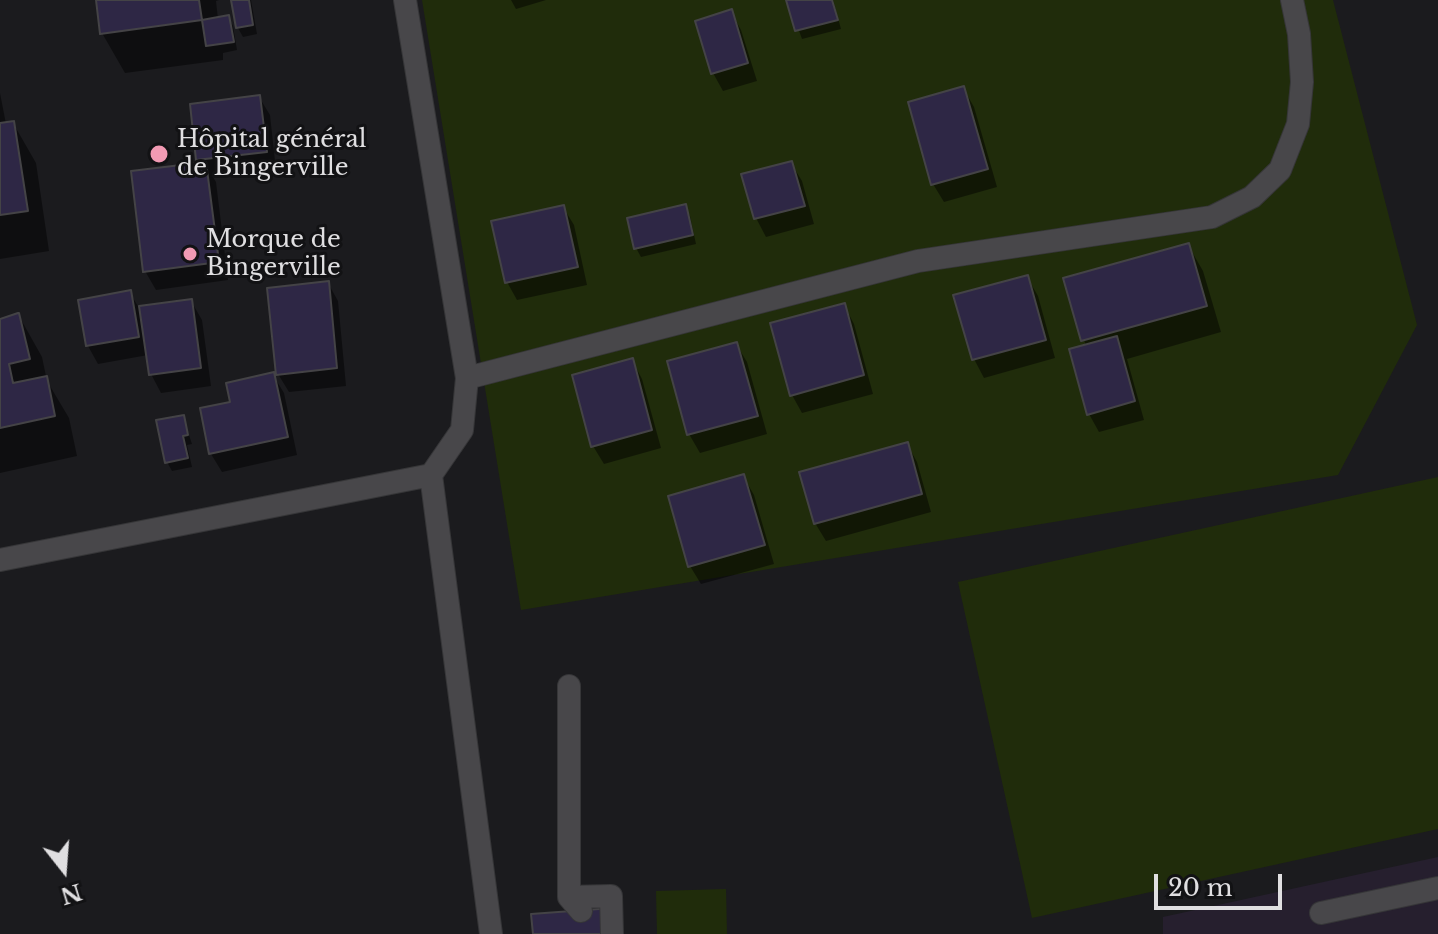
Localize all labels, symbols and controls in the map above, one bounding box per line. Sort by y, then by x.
place label: Hôpital général de Bingerville [177,126,367,182]
marker: Hôpital général de Bingerville [148,143,170,165]
place label: Morque de Bingerville [206,226,341,282]
marker: Morque de Bingerville [181,245,199,263]
north arrow [24,830,104,910]
scale bar [1158,858,1286,908]
text: 20 m [1168,873,1233,902]
text: N [57,877,85,909]

